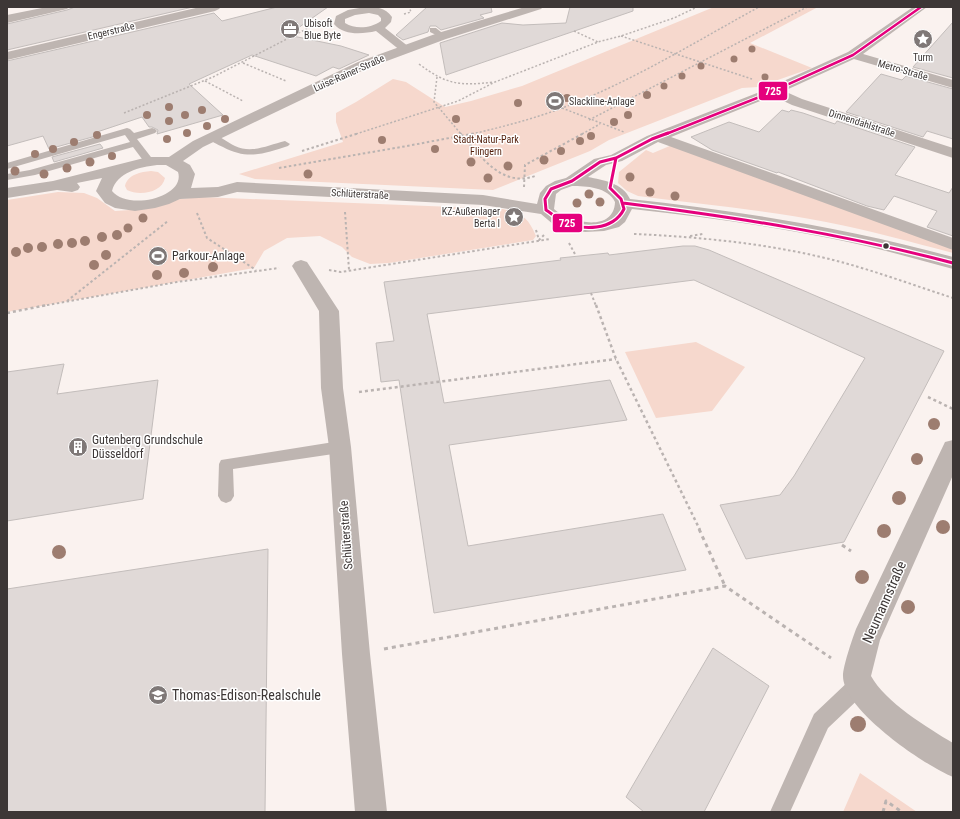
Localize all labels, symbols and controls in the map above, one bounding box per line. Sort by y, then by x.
office icon: Ubisoft Blue Byte [279,18,301,40]
place label: Ubisoft Blue Byte [304,18,341,41]
street label: Engerstraße [87,20,136,42]
place icon: Turm [912,28,934,50]
street label: Luise-Rainer-Straße [312,52,386,94]
place label: Turm [913,52,933,63]
street label: Metro-Straße [877,58,929,82]
line badge: 725 [758,81,788,101]
text: 725 [765,85,782,98]
sports icon: Slackline-Anlage [544,90,566,112]
place label: Slackline-Anlage [569,96,635,107]
street label: Dinnendahlstraße [827,107,897,139]
park label: Stadt-Natur-Park Flingern [453,134,519,157]
street label: Schlüterstraße [331,187,389,201]
place label: KZ-Außenlager Berta I [442,206,500,229]
place icon: KZ-Außenlager Berta I [503,206,525,228]
line badge: 725 [552,213,583,233]
text: 725 [559,217,576,230]
unlabelled marker [881,241,891,251]
sports icon: Parkour-Anlage [147,245,169,267]
place label: Parkour-Anlage [172,249,245,263]
place label: Gutenberg Grundschule Düsseldorf [92,433,203,461]
building icon: Gutenberg Grundschule Düsseldorf [67,436,89,458]
street label: Schlüterstraße [337,500,355,570]
street label: Neumannstraße [859,558,909,645]
school or university icon: Thomas-Edison-Realschule [147,684,169,706]
place label: Thomas-Edison-Realschule [172,687,321,703]

